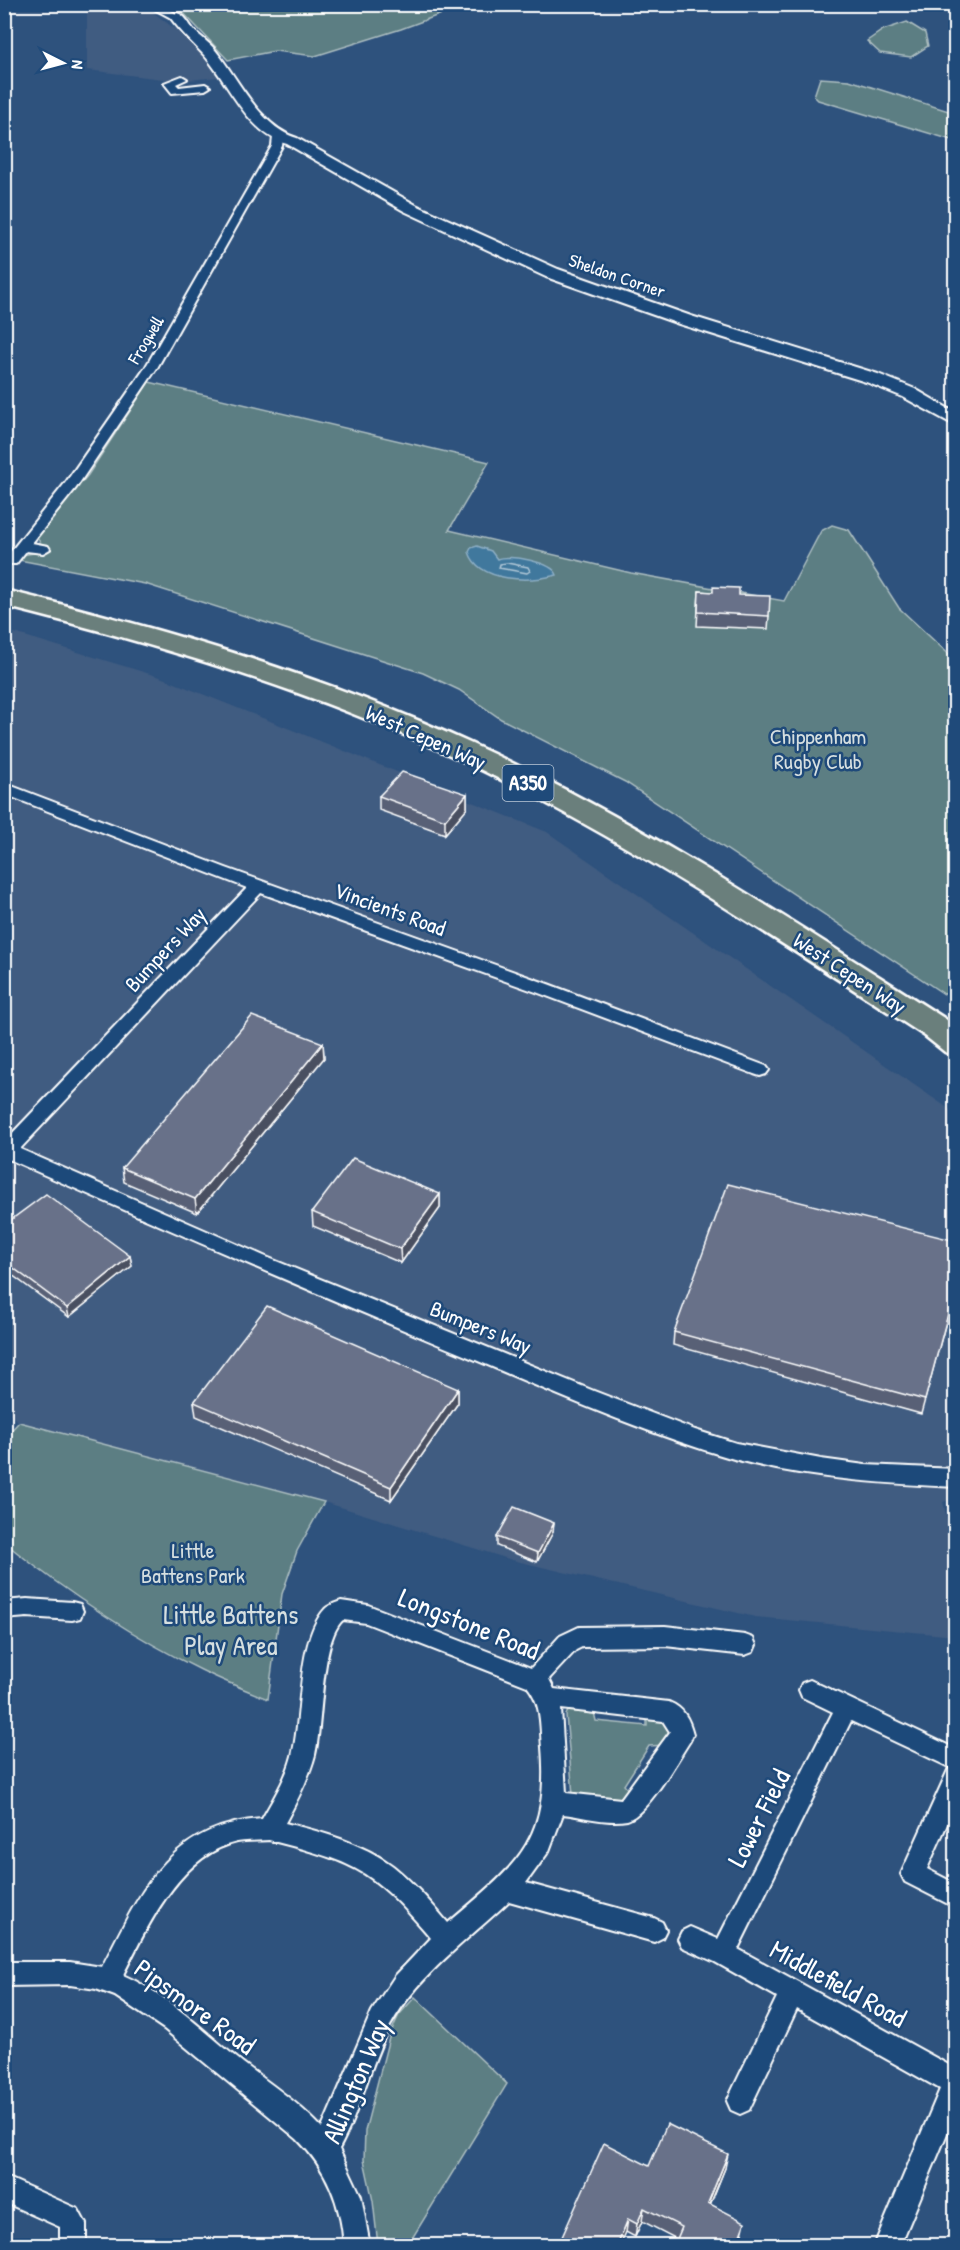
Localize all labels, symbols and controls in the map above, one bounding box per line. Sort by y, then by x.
north arrow [33,33,93,93]
text: N [66,59,89,70]
street label: Sheldon Corner [566,247,669,304]
street label: Frogwell [121,311,170,369]
street label: West Cepen Way [361,697,491,777]
park label: Chippenham Rugby Club [770,721,866,776]
road number: A350 [502,765,554,801]
street label: Vincients Road [330,875,450,943]
street label: Bumpers Way [118,900,212,998]
street label: West Cepen Way [788,925,912,1021]
street label: Bumpers Way [426,1293,536,1361]
park label: Little Battens Park [141,1535,245,1590]
street label: Longstone Road [393,1578,545,1669]
park label: Little Battens Play Area [164,1596,299,1664]
street label: Lower Field [718,1762,798,1873]
street label: Middlefield Road [764,1931,913,2035]
street label: Pipsmore Road [127,1950,264,2063]
street label: Allington Way [313,2013,398,2149]

